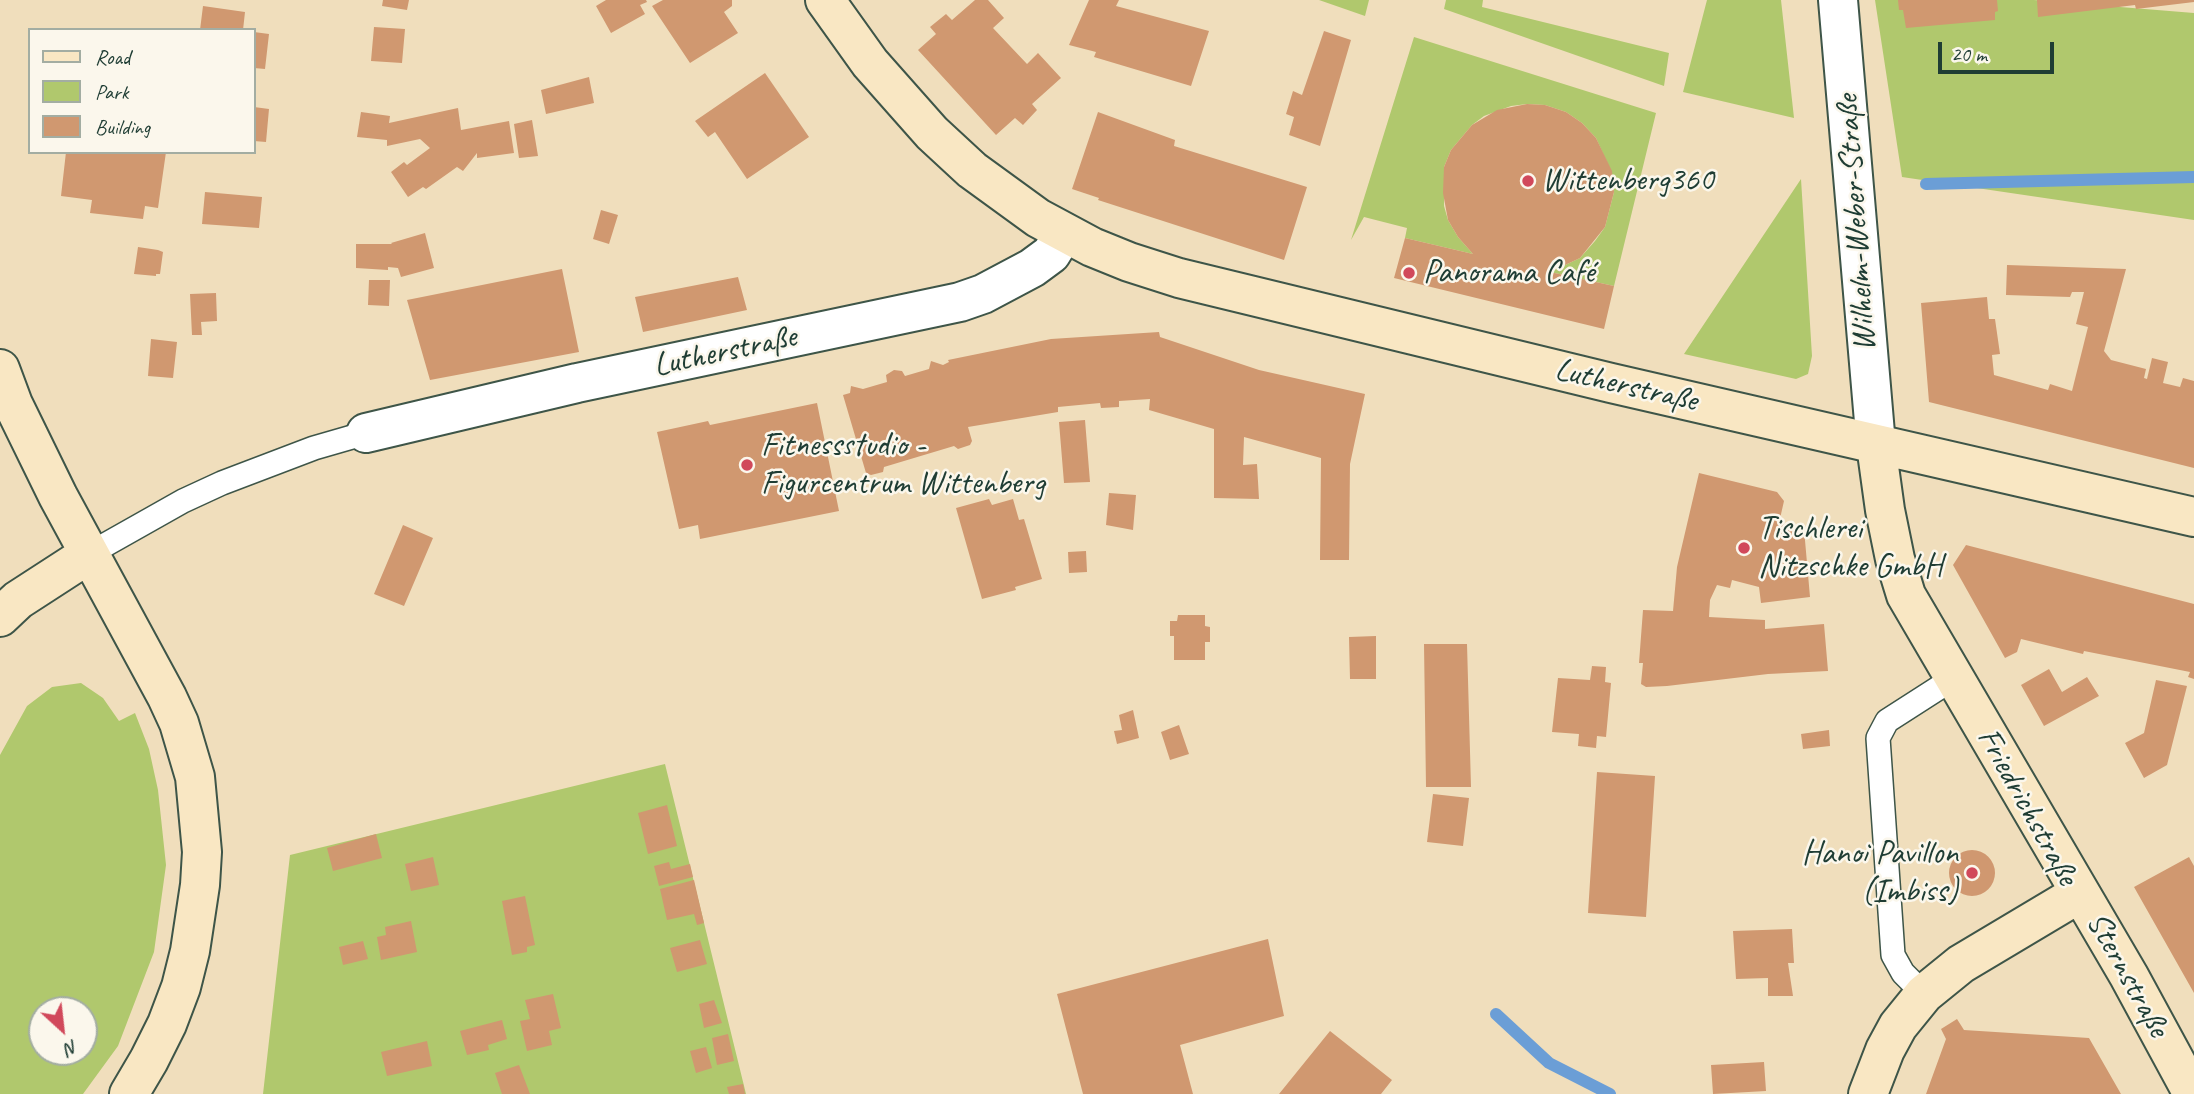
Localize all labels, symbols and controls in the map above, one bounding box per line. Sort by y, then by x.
legend [28,28,256,154]
scale bar [1942,28,2058,72]
text: 20 m [1951,41,1987,67]
text: Road [95,44,130,70]
text: Park [95,79,128,105]
street label: Wilhelm-Weber-Straße [1828,93,1886,353]
text: Building [95,114,150,140]
place label: Wittenberg360 [1542,161,1714,201]
marker: Wittenberg360 [1520,173,1536,189]
place label: Panorama Café [1423,253,1595,293]
marker: Panorama Café [1401,265,1417,281]
street label: Lutherstraße [650,318,800,386]
street label: Lutherstraße [1551,350,1701,422]
place label: Fitnessstudio - Figurcentrum Wittenberg [761,426,1045,504]
marker: Fitnessstudio - Figurcentrum Wittenberg [739,457,755,473]
place label: Tischlerei Nitzschke GmbH [1758,509,1942,587]
marker: Tischlerei Nitzschke GmbH [1736,540,1752,556]
street label: Friedrichstraße [1968,721,2086,893]
place label: Hanoi Pavillon (Imbiss) [1802,834,1958,912]
marker: Hanoi Pavillon (Imbiss) [1964,865,1980,881]
street label: Sternstraße [2077,906,2177,1044]
north arrow [28,996,98,1066]
text: N [61,1035,82,1061]

